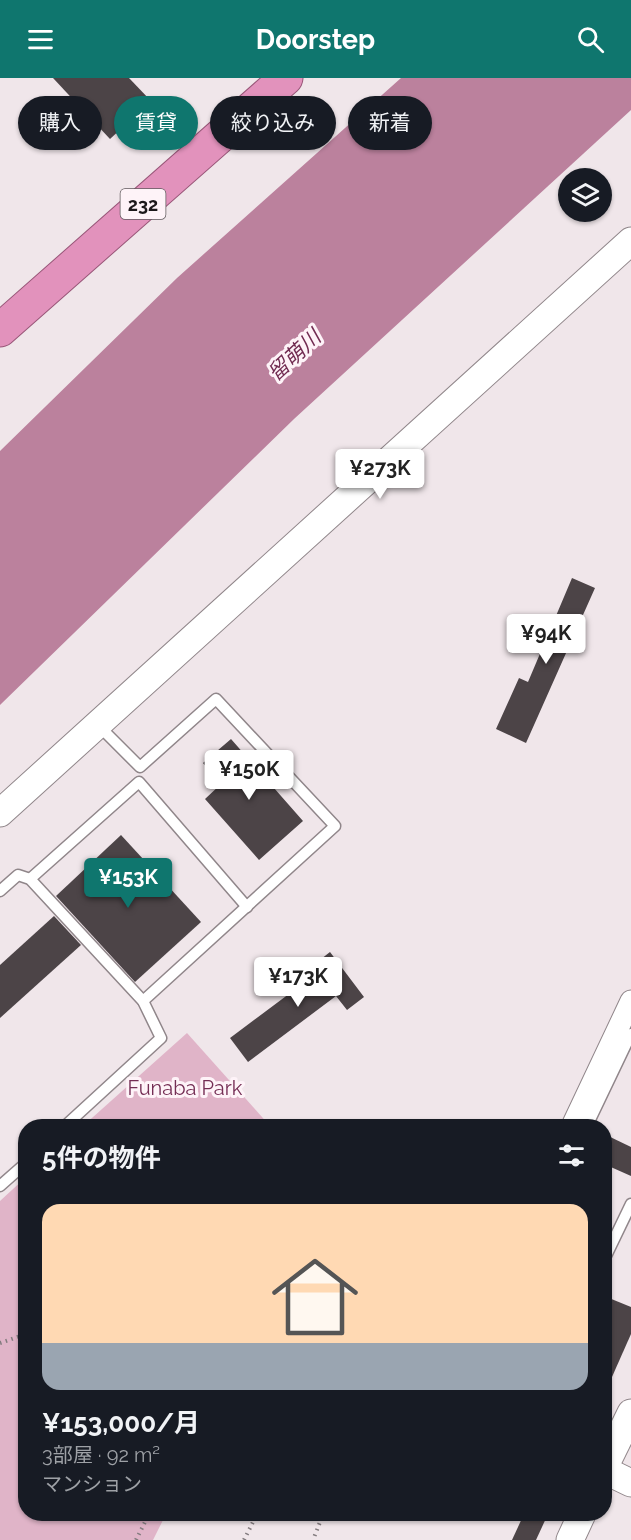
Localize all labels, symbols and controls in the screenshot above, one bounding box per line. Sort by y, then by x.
icon: menu [24,23,57,56]
icon: search [574,23,607,56]
text: Doorstep [256,24,375,55]
chip: 購入 [18,96,102,150]
chip: 賃貸 [114,96,198,150]
chip: 絞り込み [210,96,336,150]
chip: 新着 [348,96,432,150]
map controls [558,168,612,222]
button: layers [558,168,612,222]
road number: 232 [120,189,166,219]
water label: 留萌川 [262,323,327,386]
pin: ¥273K [338,449,422,500]
text: ¥273K [349,456,411,480]
pin: ¥94K [510,614,582,665]
text: ¥94K [521,621,571,645]
pin: ¥150K [207,750,291,801]
text: ¥150K [219,757,279,781]
pin: ¥153K [86,858,170,909]
text: ¥153K [98,865,158,889]
pin: ¥173K [256,957,340,1008]
text: ¥173K [268,964,328,988]
park label: Funaba Park [128,1076,243,1100]
icon: filters [555,1139,588,1172]
text: 5件の物件 [42,1143,160,1173]
icon: home [261,1243,369,1351]
text: ¥153,000/月 [42,1408,200,1438]
text: 3部屋 · 92 m² [42,1443,160,1467]
text: マンション [42,1472,142,1496]

